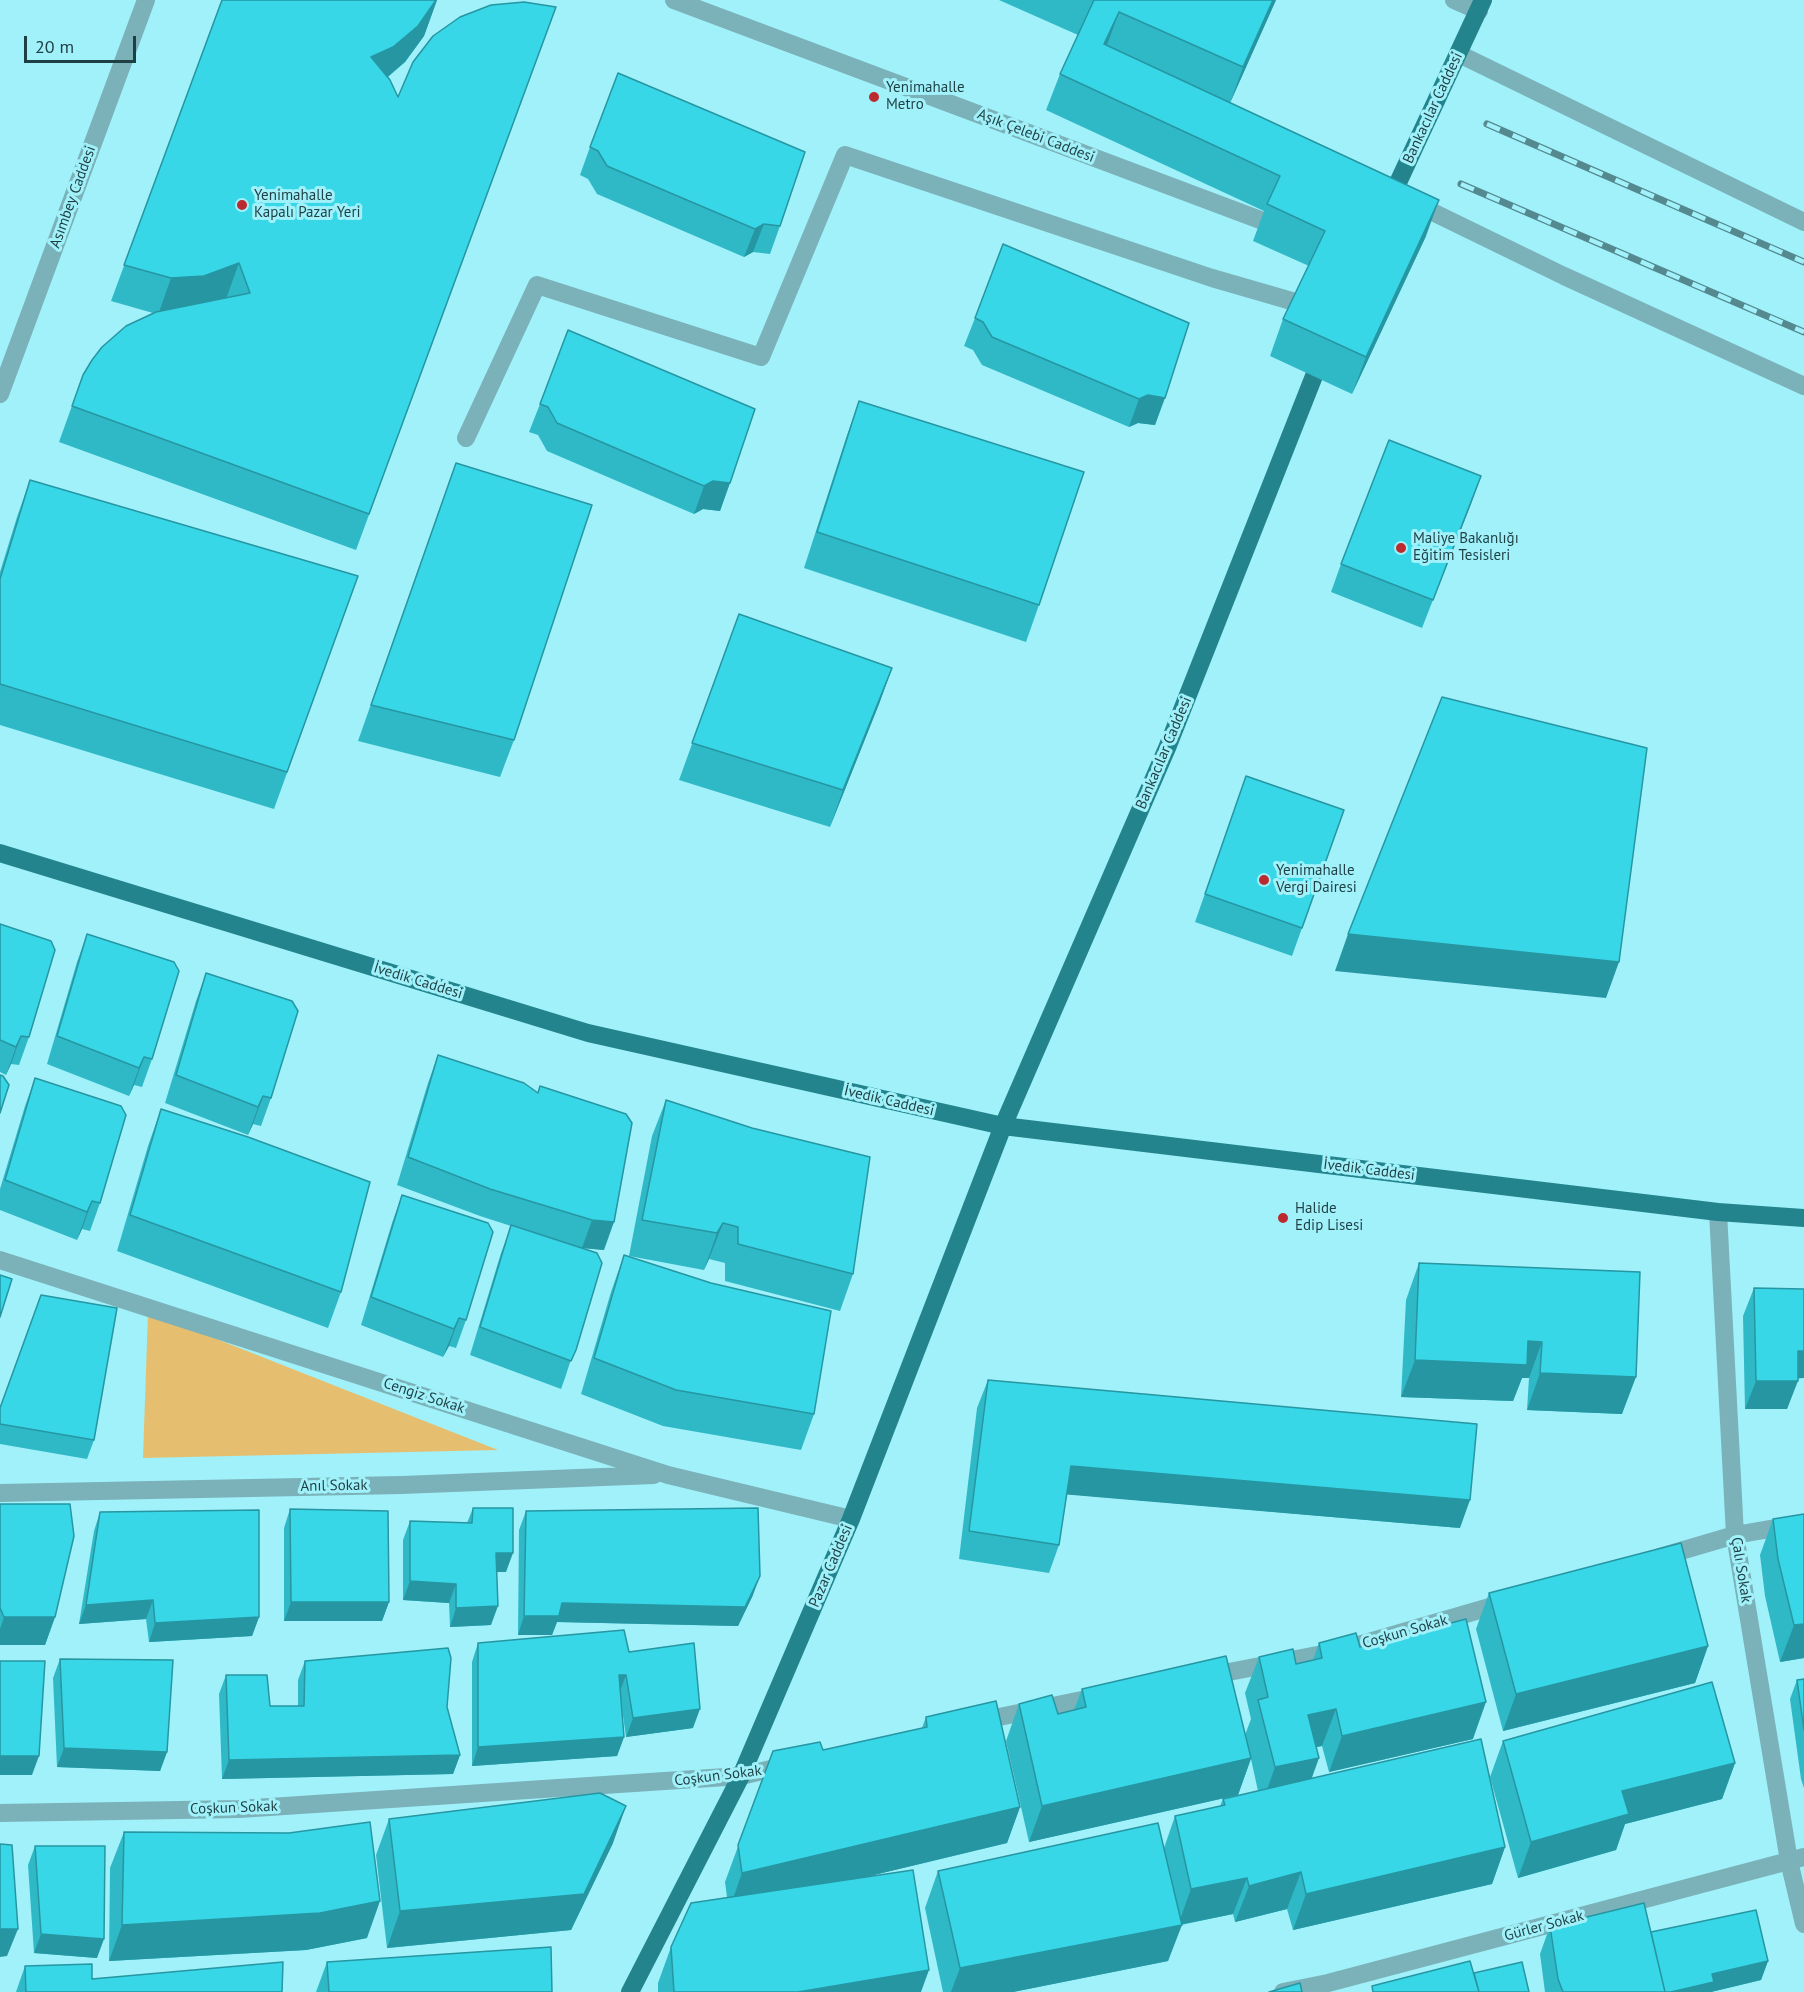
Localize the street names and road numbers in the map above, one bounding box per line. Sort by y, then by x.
street label: Bankacılar Caddesi [1399,50,1467,166]
street label: Aşık Çelebi Caddesi [975,105,1097,167]
street label: Asımbey Caddesi [46,143,100,251]
street label: Bankacılar Caddesi [1132,694,1196,812]
street label: İvedik Caddesi [371,959,465,1003]
street label: İvedik Caddesi [842,1082,936,1120]
street label: İvedik Caddesi [1322,1155,1416,1185]
street label: Cengiz Sokak [381,1374,467,1418]
street label: Anıl Sokak [300,1476,368,1496]
street label: Pazar Caddesi [805,1522,857,1610]
street label: Çalı Sokak [1727,1536,1755,1604]
street label: Coşkun Sokak [1360,1611,1450,1653]
street label: Coşkun Sokak [673,1762,763,1790]
street label: Coşkun Sokak [190,1797,278,1819]
street label: Gürler Sokak [1502,1907,1586,1945]

